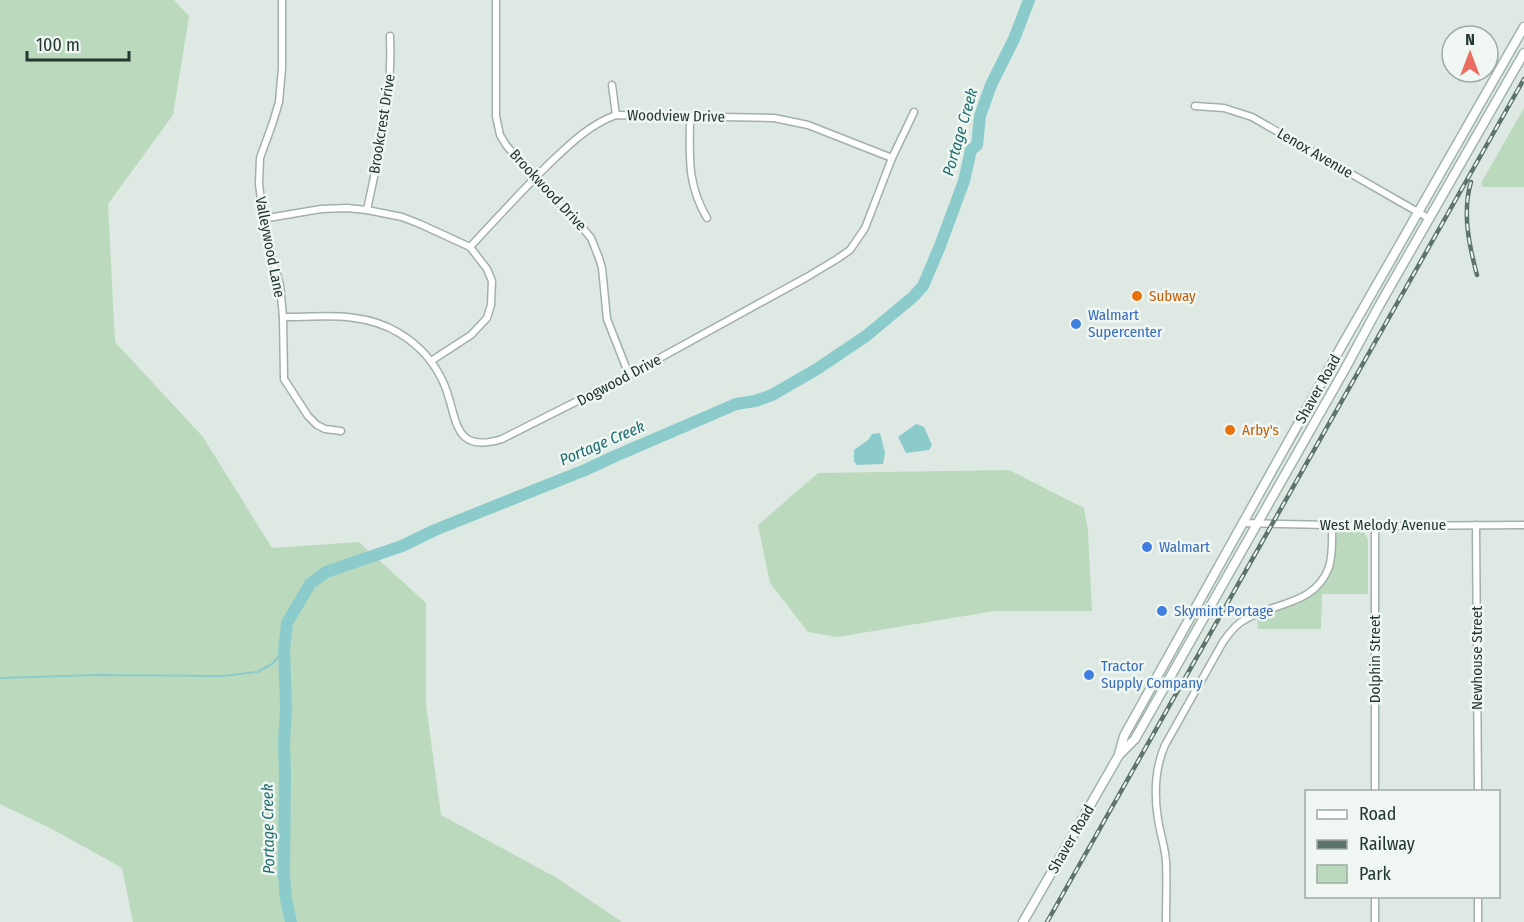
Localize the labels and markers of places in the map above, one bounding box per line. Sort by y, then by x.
place label: Subway [1149,287,1196,305]
marker: Subway [1130,289,1144,303]
place label: Walmart Supercenter [1088,306,1163,341]
marker: Walmart Supercenter [1069,317,1083,331]
place label: Arby's [1242,421,1279,439]
marker: Arby's [1223,423,1237,437]
place label: Walmart [1159,538,1210,556]
marker: Walmart [1140,540,1154,554]
place label: Skymint Portage [1174,602,1274,620]
marker: Skymint Portage [1155,604,1169,618]
place label: Tractor Supply Company [1101,657,1203,692]
marker: Tractor Supply Company [1082,668,1096,682]

